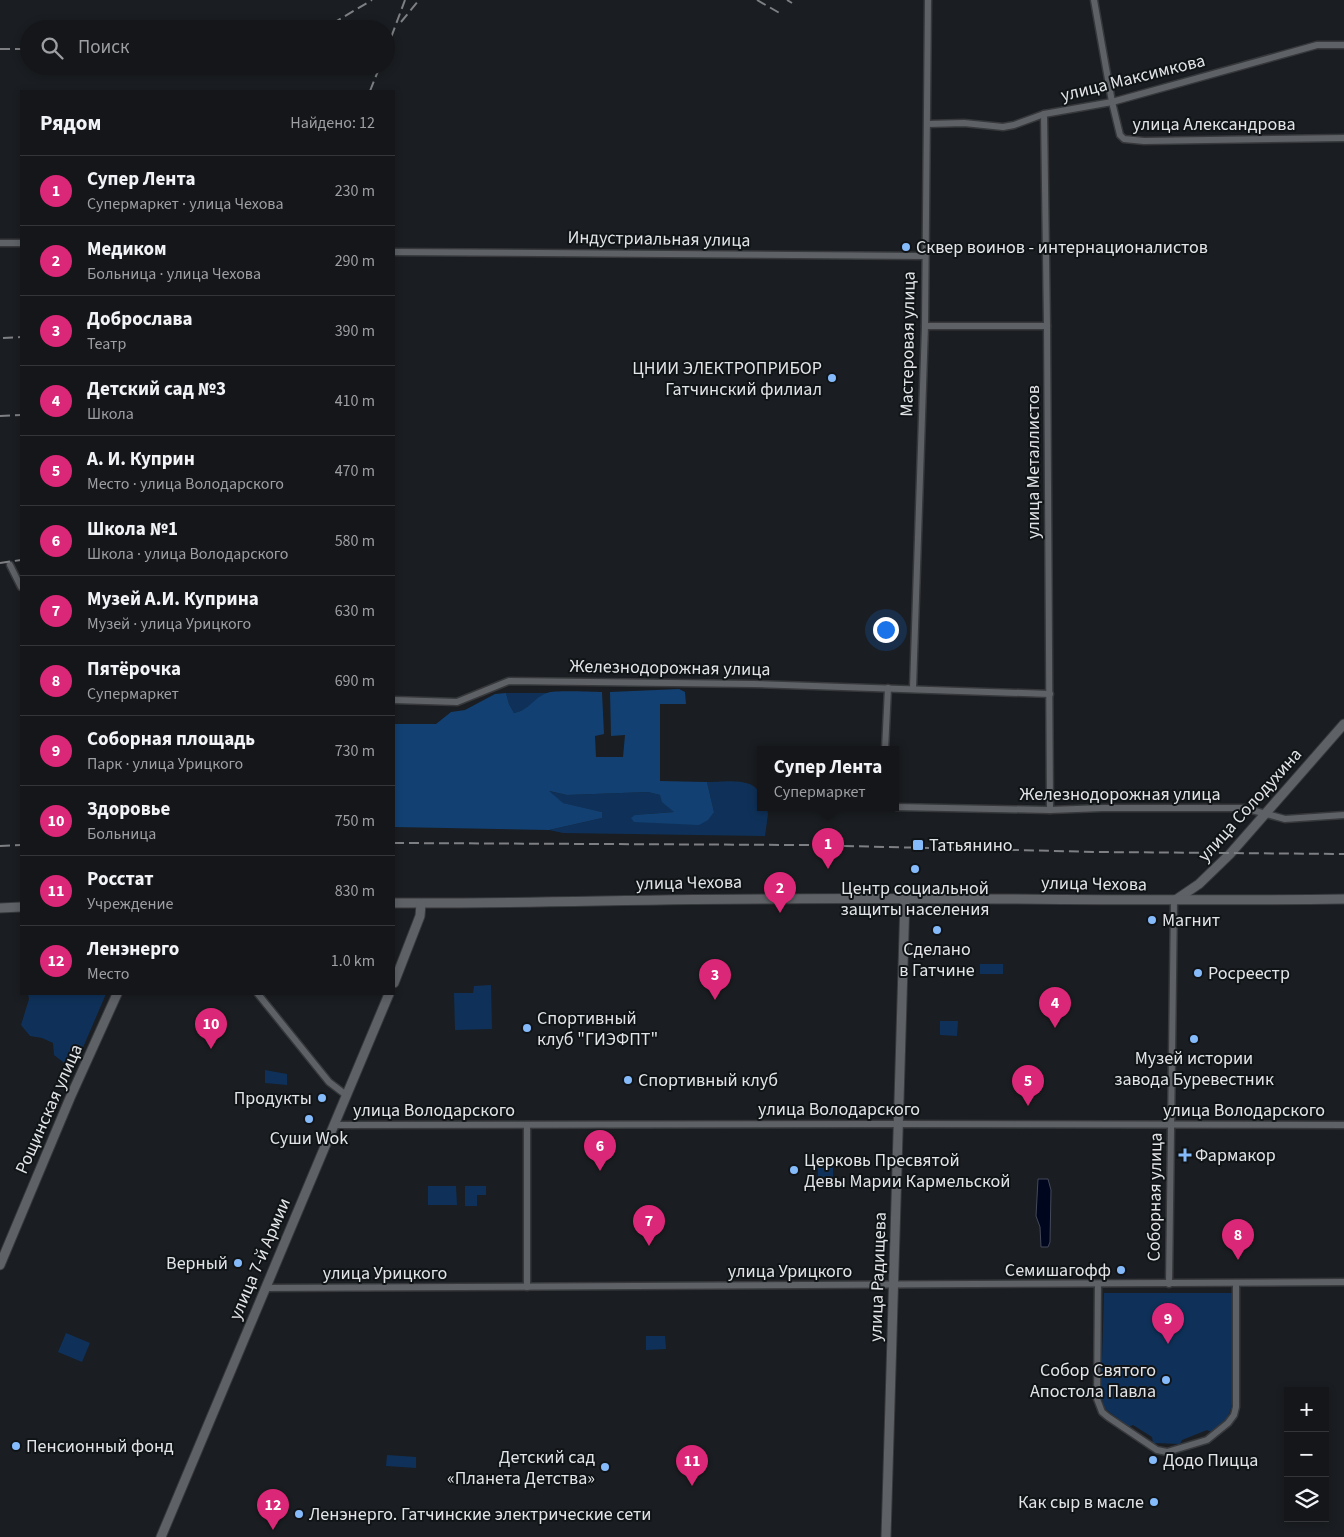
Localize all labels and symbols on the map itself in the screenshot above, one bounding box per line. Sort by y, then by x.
street label: улица Максимкова [1058,48,1208,108]
street label: улица Александрова [1133,112,1295,137]
street label: Индустриальная улица [567,225,751,253]
place label: Сквер воинов - интернационалистов [916,235,1208,260]
marker: Сквер воинов - интернационалистов [900,241,912,253]
street label: Мастеровая улица [894,271,922,417]
place label: ЦНИИ ЭЛЕКТРОПРИБОР Гатчинский филиал [632,356,822,402]
marker: ЦНИИ ЭЛЕКТРОПРИБОР Гатчинский филиал [826,372,838,384]
street label: улица Металлистов [1021,385,1046,539]
your location [873,617,899,643]
street label: Железнодорожная улица [569,654,771,682]
street label: улица Солодухина [1192,743,1308,867]
street label: Железнодорожная улица [1019,782,1221,807]
pin: 1 [812,828,844,869]
place label: Татьянино [929,833,1013,858]
marker: Татьянино [911,838,925,852]
marker: Центр социальной защиты населения [909,863,921,875]
street label: улица Чехова [636,870,742,896]
street label: улица Чехова [1041,871,1147,897]
pin: 2 [764,872,796,913]
place label: Центр социальной защиты населения [840,876,990,922]
place label: Магнит [1162,908,1220,933]
marker: Магнит [1146,914,1158,926]
marker: Сделано в Гатчине [931,924,943,936]
place label: Сделано в Гатчине [899,937,975,983]
pin: 3 [699,959,731,1000]
place label: Росреестр [1208,961,1290,986]
marker: Росреестр [1192,967,1204,979]
pin: 4 [1039,987,1071,1028]
place label: Спортивный клуб "ГИЭФПТ" [537,1006,658,1052]
pin: 10 [195,1008,227,1049]
marker: Спортивный клуб "ГИЭФПТ" [521,1022,533,1034]
marker: Музей истории завода Буревестник [1188,1033,1200,1045]
street label: Рощинская улица [9,1040,89,1178]
place label: Музей истории завода Буревестник [1114,1046,1274,1092]
pin: 5 [1012,1065,1044,1106]
place label: Спортивный клуб [638,1068,778,1093]
marker: Спортивный клуб [622,1074,634,1086]
place label: Продукты [234,1086,312,1111]
marker: Продукты [316,1092,328,1104]
street label: улица Володарского [758,1097,920,1122]
street label: улица Володарского [353,1098,515,1123]
street label: улица Володарского [1163,1098,1325,1123]
marker: Суши Wok [303,1113,315,1125]
place label: Суши Wok [270,1126,348,1151]
pin: 6 [584,1130,616,1171]
street label: Соборная улица [1141,1132,1169,1262]
place label: Фармакор [1195,1143,1276,1168]
place label: Церковь Пресвятой Девы Марии Кармельской [804,1148,1010,1194]
marker: Фармакор [1179,1149,1191,1161]
marker: Церковь Пресвятой Девы Марии Кармельской [788,1164,800,1176]
street label: улица 7-й Армии [223,1194,297,1324]
pin: 7 [633,1205,665,1246]
street label: улица Радищева [863,1212,893,1342]
pin: 8 [1222,1219,1254,1260]
place label: Верный [166,1251,228,1276]
marker: Верный [232,1257,244,1269]
place label: Семишагофф [1005,1258,1111,1283]
street label: улица Урицкого [728,1259,852,1284]
street label: улица Урицкого [323,1261,447,1286]
marker: Семишагофф [1115,1264,1127,1276]
pin: 9 [1152,1303,1184,1344]
place label: Собор Святого Апостола Павла [1030,1358,1156,1404]
marker: Собор Святого Апостола Павла [1160,1374,1172,1386]
place label: Пенсионный фонд [26,1434,174,1459]
marker: Пенсионный фонд [10,1440,22,1452]
place label: Детский сад «Планета Детства» [447,1445,595,1491]
pin: 11 [676,1445,708,1486]
place label: Додо Пицца [1163,1448,1258,1473]
marker: Додо Пицца [1147,1454,1159,1466]
marker: Детский сад «Планета Детства» [599,1461,611,1473]
pin: 12 [257,1489,289,1530]
place label: Как сыр в масле [1018,1490,1144,1515]
marker: Как сыр в масле [1148,1496,1160,1508]
place label: Ленэнерго. Гатчинские электрические сети [309,1502,651,1527]
marker: Ленэнерго. Гатчинские электрические сети [293,1508,305,1520]

